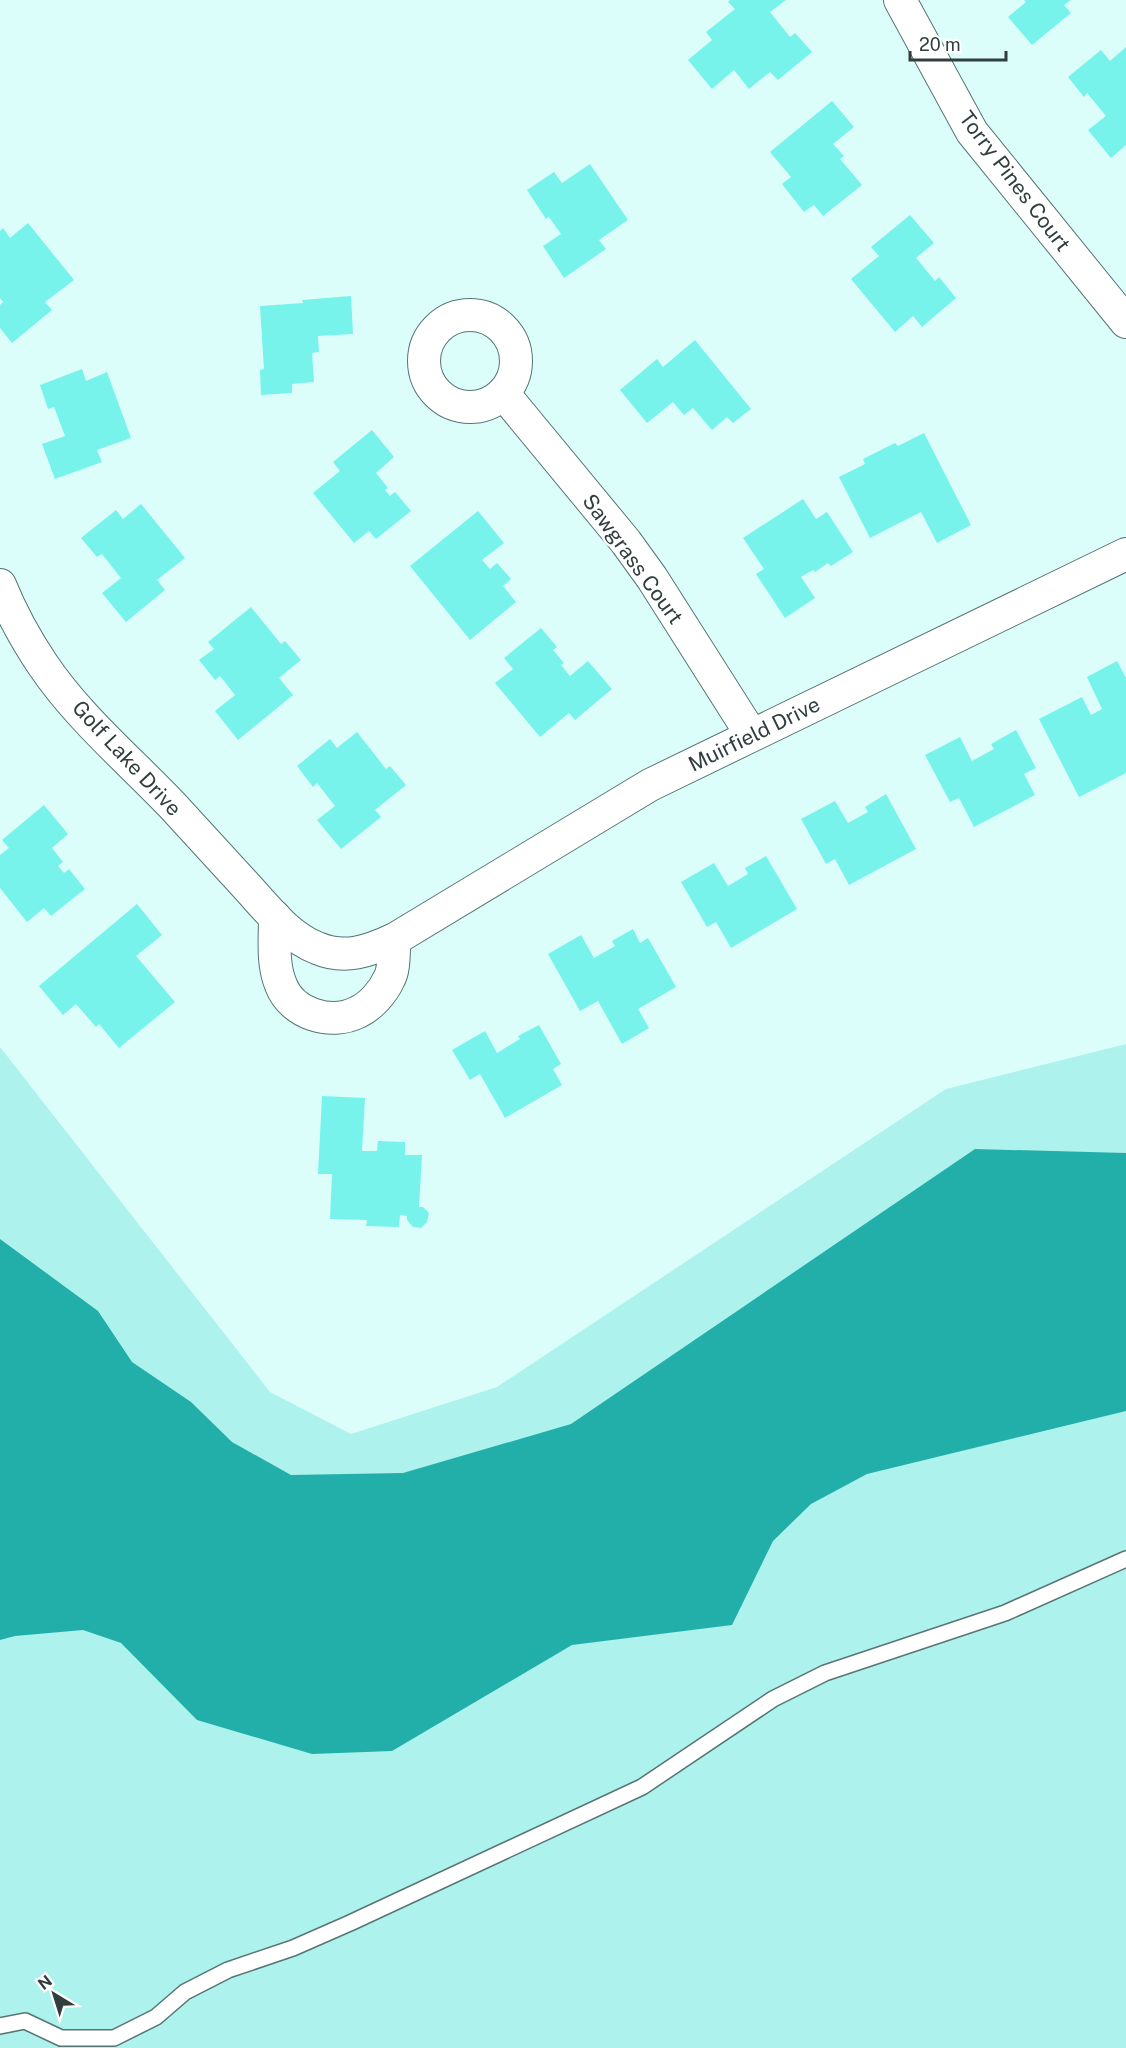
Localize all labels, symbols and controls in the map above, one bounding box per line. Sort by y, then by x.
scale bar [910,24,1006,62]
text: 20 m [919,34,961,55]
street label: Torry Pines Court [954,106,1076,256]
street label: Sawgrass Court [577,489,689,629]
street label: Muirfield Drive [684,691,824,777]
street label: Golf Lake Drive [67,695,187,821]
north arrow [24,1964,84,2024]
text: N [34,1971,56,1994]

